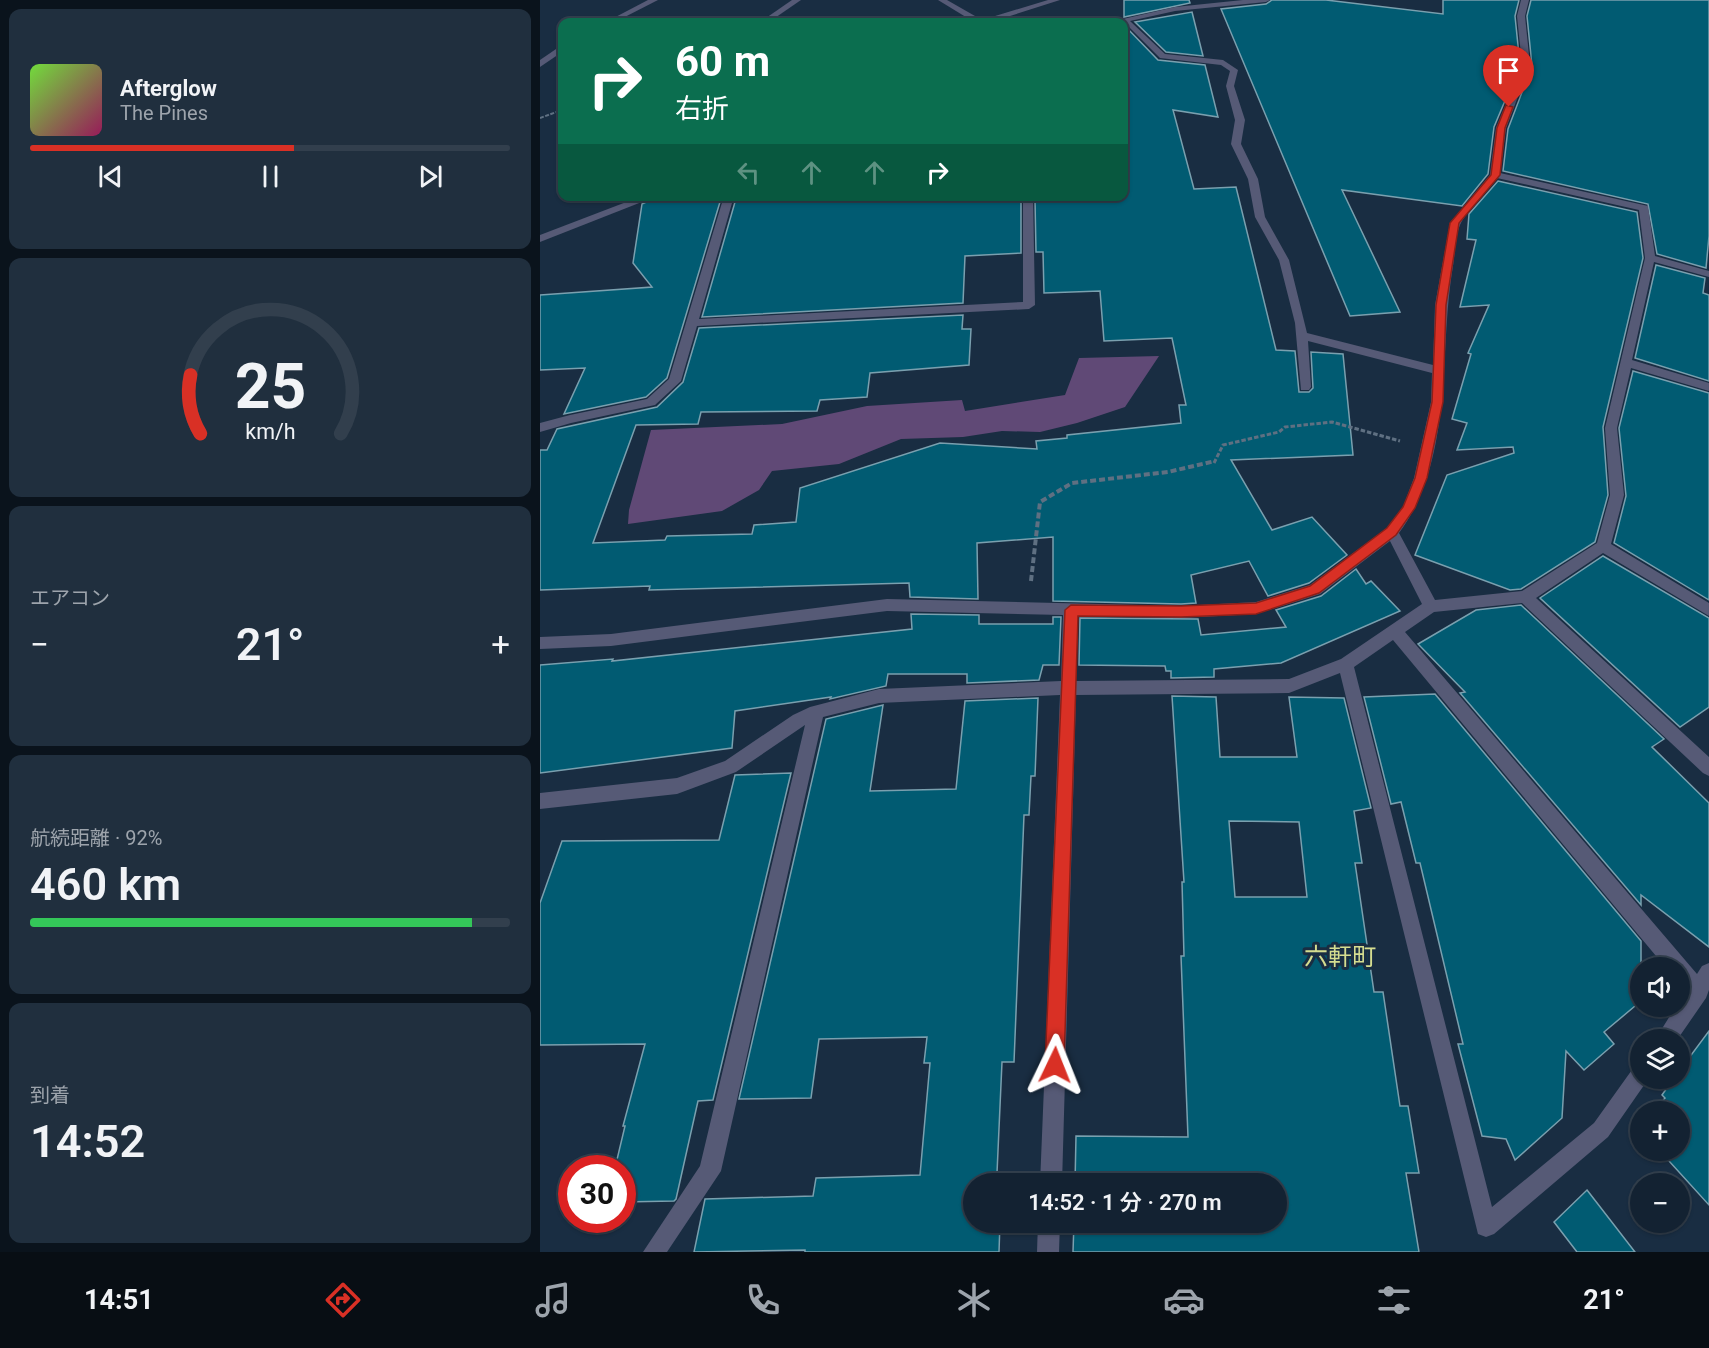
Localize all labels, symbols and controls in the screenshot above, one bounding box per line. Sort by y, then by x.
text: 60 m [675,37,770,86]
icon: right [576,42,654,120]
pin [1483,45,1534,107]
icon: arrive [1492,54,1525,87]
text: Afterglow [120,76,217,101]
text: 右折 [675,93,729,125]
text: The Pines [120,101,208,125]
icon: left [732,156,765,189]
icon: ahead [795,156,828,189]
icon: ahead [858,156,891,189]
icon: right [921,156,954,189]
icon: previous [94,160,127,193]
icon: pause [254,160,287,193]
icon: next [414,160,447,193]
text: 25 [234,351,306,424]
text: km/h [245,420,295,445]
text: エアコン [30,586,110,610]
text: 21° [236,618,304,671]
text: − [30,625,49,664]
text: + [491,625,510,664]
text: 航続距離 · 92% [30,826,162,850]
text: 460 km [30,858,181,911]
district label: 六軒町 [1304,943,1376,971]
map controls [1630,957,1690,1233]
button: sound [1630,957,1690,1017]
button: layers [1630,1029,1690,1089]
position arrow [1023,1033,1087,1097]
text: 到着 [30,1083,70,1107]
button: + [1630,1101,1690,1161]
text: 14:52 [30,1115,145,1168]
speed limit sign: 30 [558,1155,636,1233]
button: − [1630,1173,1690,1233]
text: 14:52 · 1 分 · 270 m [1028,1190,1222,1215]
icon: directions [322,1279,364,1321]
icon: music [532,1279,574,1321]
icon: phone [742,1279,784,1321]
icon: climate [953,1279,995,1321]
icon: car [1163,1279,1205,1321]
icon: filters [1373,1279,1415,1321]
text: 14:51 [84,1284,154,1316]
text: 21° [1583,1284,1625,1316]

